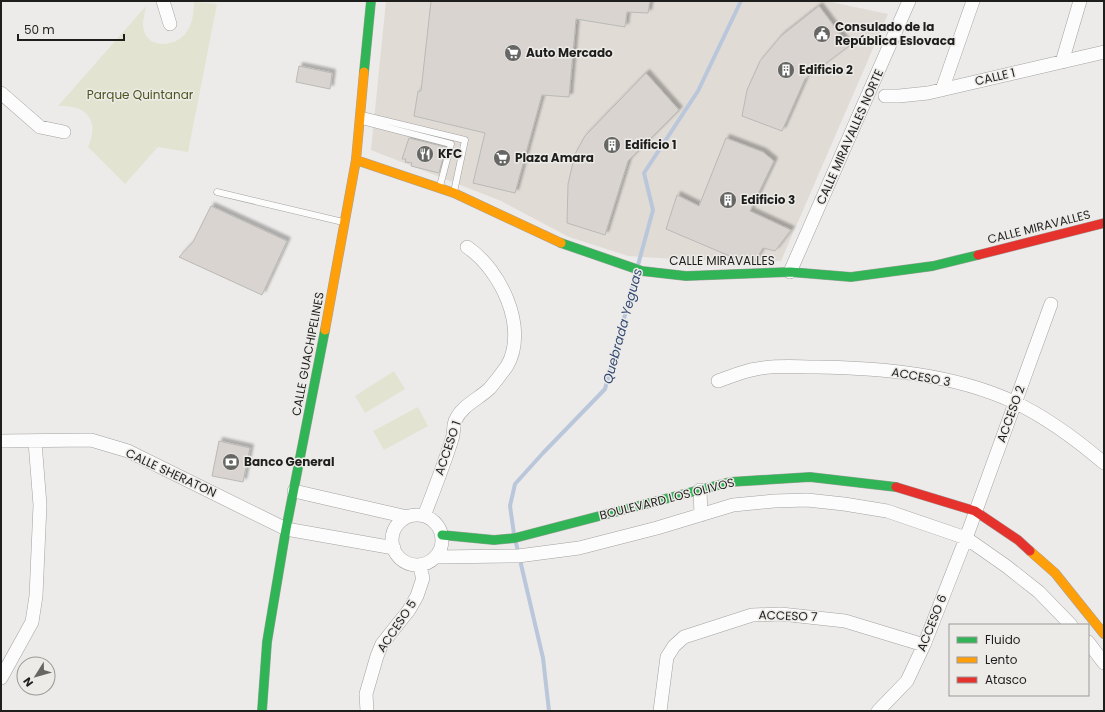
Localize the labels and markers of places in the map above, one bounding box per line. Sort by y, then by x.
place label: Consulado de la República Eslovaca [835,18,955,49]
public building icon: Consulado de la República Eslovaca [812,24,832,44]
supermarket icon: Auto Mercado [503,43,523,63]
place label: Auto Mercado [526,44,613,61]
building icon: Edificio 2 [776,60,796,80]
place label: Edificio 2 [799,61,853,78]
building icon: Edificio 1 [602,135,622,155]
place label: Edificio 1 [625,136,677,153]
restaurant icon: KFC [415,144,435,164]
place label: KFC [438,145,462,162]
supermarket icon: Plaza Amara [492,148,512,168]
place label: Plaza Amara [515,149,594,166]
building icon: Edificio 3 [718,190,738,210]
place label: Edificio 3 [741,191,795,208]
bank icon: Banco General [221,452,241,472]
place label: Banco General [244,453,334,470]

